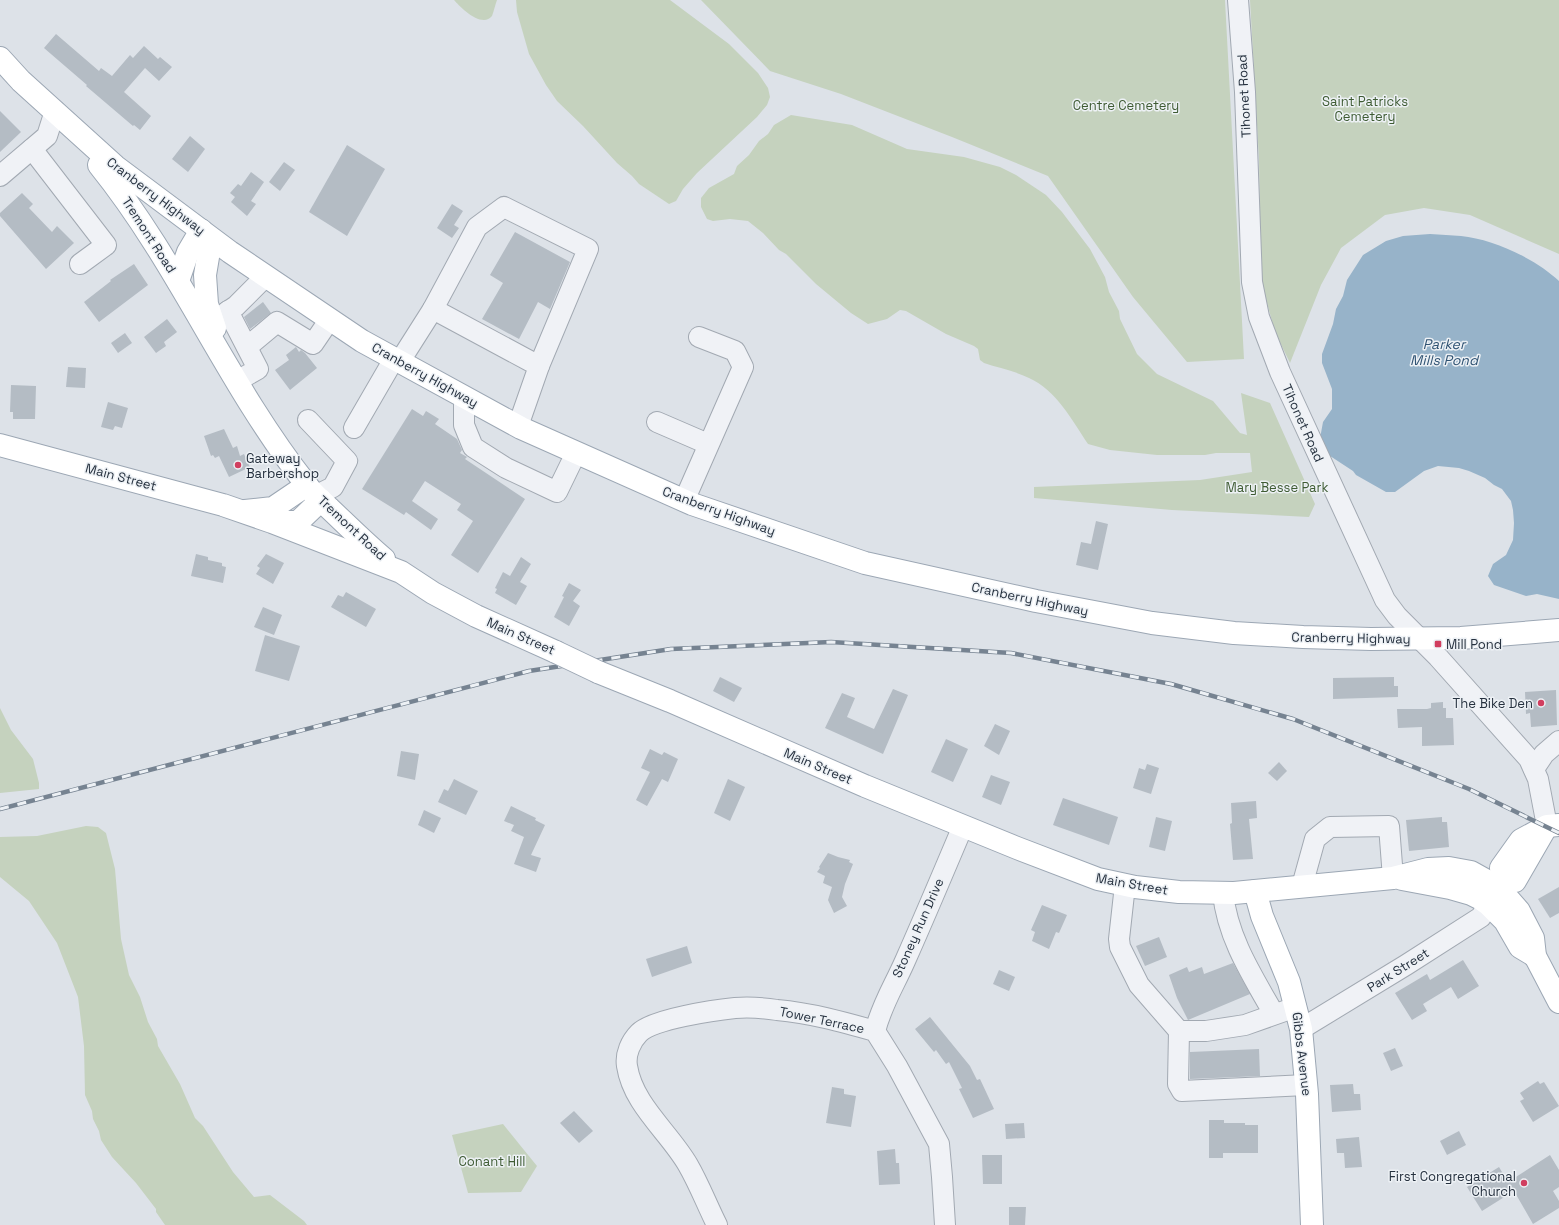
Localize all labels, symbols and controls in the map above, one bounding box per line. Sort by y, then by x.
street label: Tihonet Road [1233,54,1255,138]
park label: Saint Patricks Cemetery [1322,93,1408,125]
park label: Centre Cemetery [1073,97,1179,114]
street label: Cranberry Highway [103,153,209,239]
street label: Tremont Road [118,194,180,276]
water label: Parker Mills Pond [1410,335,1480,369]
street label: Cranberry Highway [369,339,481,411]
street label: Tihonet Road [1278,381,1328,465]
place label: Gateway Barbershop [246,450,319,482]
street label: Main Street [84,459,158,495]
marker: Gateway Barbershop [233,460,243,470]
park label: Mary Besse Park [1226,479,1328,496]
street label: Cranberry Highway [660,483,778,539]
street label: Tremont Road [314,492,390,564]
street label: Cranberry Highway [970,578,1090,620]
street label: Main Street [484,613,558,659]
street label: Cranberry Highway [1291,628,1411,648]
place label: Mill Pond [1446,636,1502,653]
marker: Mill Pond [1433,639,1443,649]
place label: The Bike Den [1453,695,1533,712]
marker: The Bike Den [1536,698,1546,708]
street label: Main Street [781,744,855,788]
street label: Main Street [1095,869,1169,899]
street label: Stoney Run Drive [888,876,948,980]
street label: Park Street [1364,944,1432,996]
street label: Tower Terrace [778,1003,866,1037]
street label: Gibbs Avenue [1288,1011,1316,1097]
park label: Conant Hill [458,1153,526,1170]
place label: First Congregational Church [1389,1168,1516,1200]
marker: First Congregational Church [1519,1178,1529,1188]

